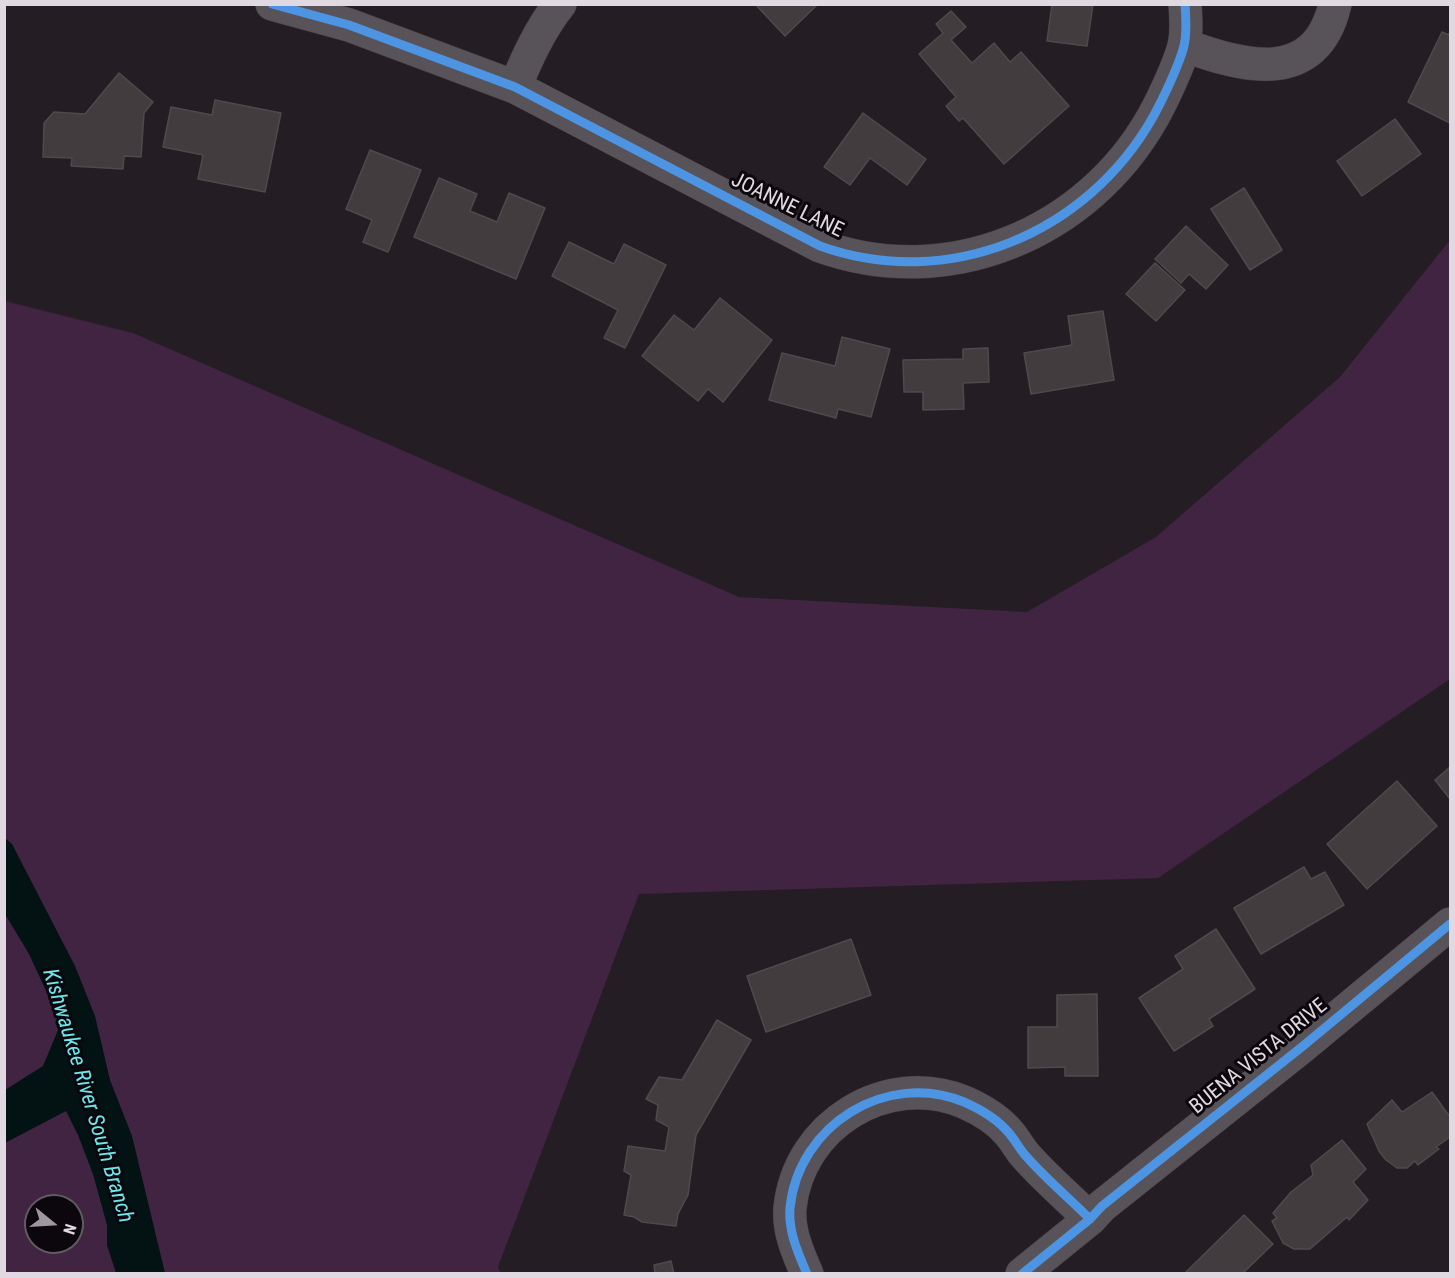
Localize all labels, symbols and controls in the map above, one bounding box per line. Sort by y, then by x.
street label: JOANNE LANE [727,168,847,244]
water label: Kishwaukee River South Branch [36,966,138,1226]
street label: BUENA VISTA DRIVE [1185,994,1333,1120]
north arrow [24,1194,84,1254]
text: N [59,1221,80,1237]

